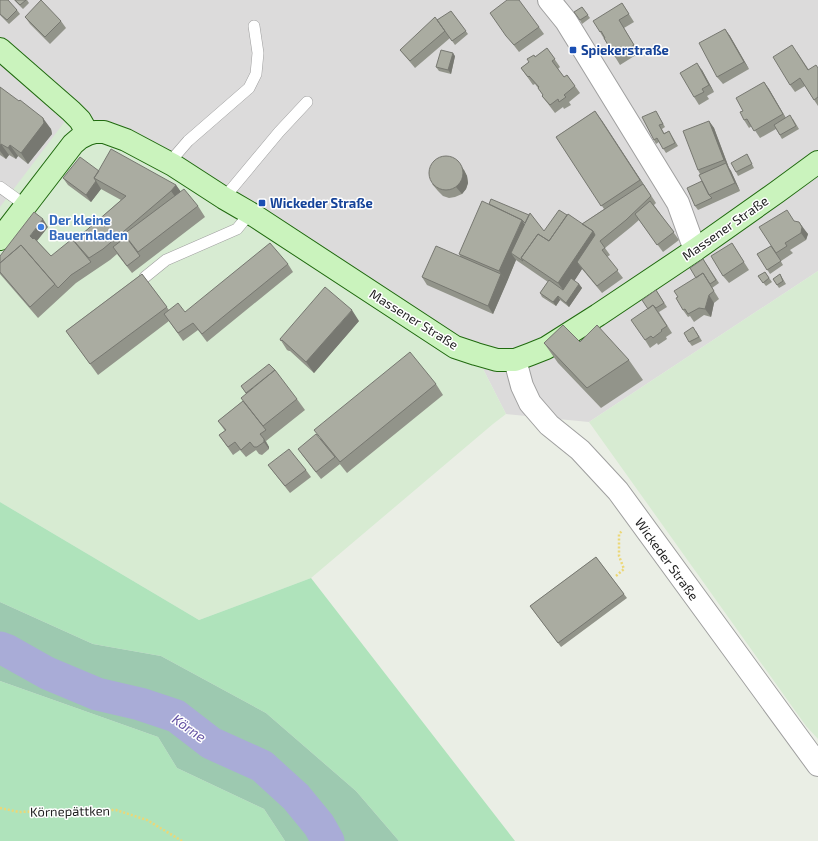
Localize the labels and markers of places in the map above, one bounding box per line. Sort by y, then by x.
place label: Spiekerstraße [581,42,669,58]
marker: Spiekerstraße [568,45,578,55]
place label: Wickeder Straße [270,195,373,211]
marker: Wickeder Straße [257,198,267,208]
place label: Der kleine Bauernladen [49,212,128,243]
marker: Der kleine Bauernladen [36,222,46,232]

